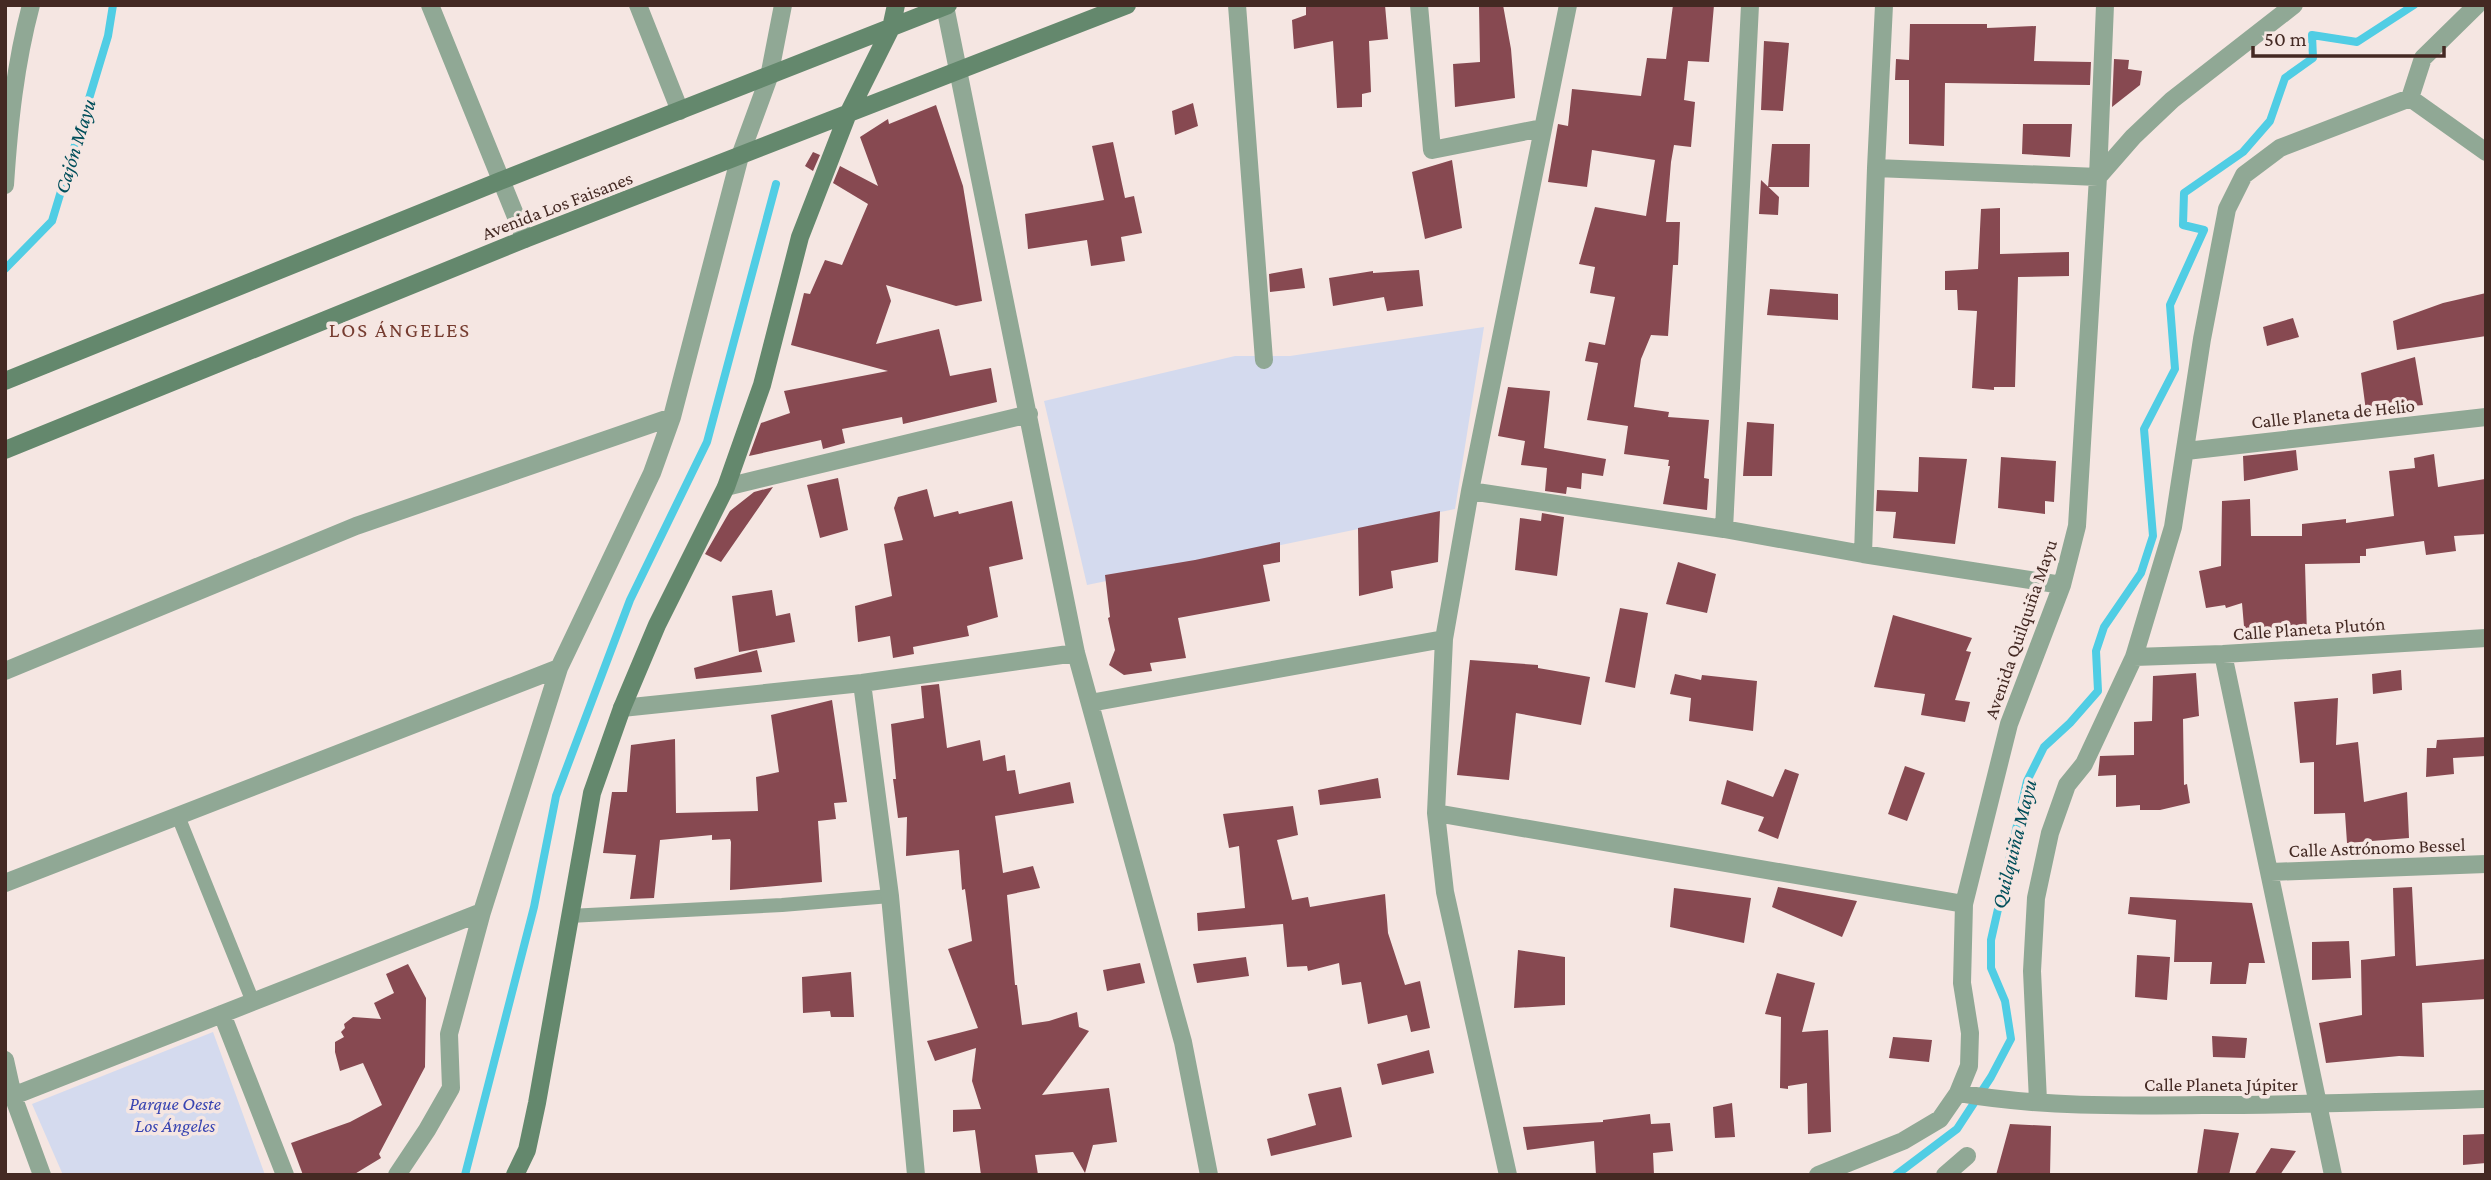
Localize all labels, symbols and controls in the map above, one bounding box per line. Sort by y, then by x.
scale bar [2253,14,2444,58]
text: 50 m [2264,27,2307,51]
water label: Cajón Mayu [49,96,101,196]
street label: Avenida Los Faisanes [479,167,636,244]
district label: LOS ÁNGELES [329,318,471,342]
street label: Calle Planeta de Helio [2250,394,2416,433]
street label: Avenida Quilquiña Mayu [1980,537,2061,722]
street label: Calle Planeta Plutón [2232,613,2386,644]
water label: Quilquiña Mayu [1986,777,2042,911]
street label: Calle Astrónomo Bessel [2288,834,2466,861]
street label: Calle Planeta Júpiter [2144,1074,2298,1095]
park label: Parque Oeste Los Ángeles [129,1093,221,1136]

